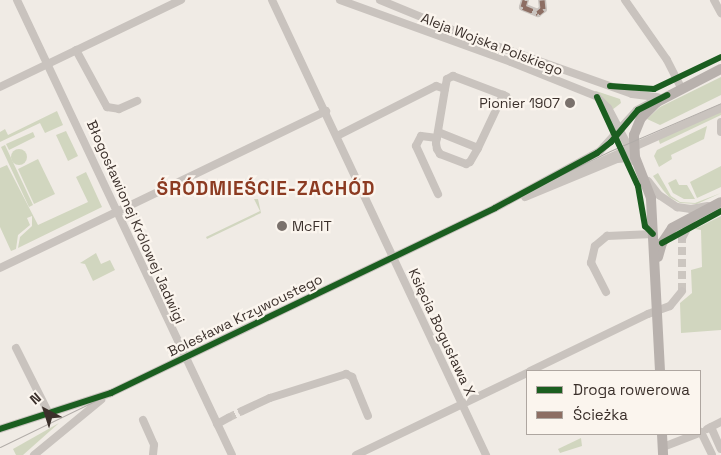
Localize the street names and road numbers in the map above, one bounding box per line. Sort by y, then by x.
street label: Aleja Wojska Polskiego [419,9,565,79]
street label: Błogosławionej Królowej Jadwigi [83,118,189,326]
street label: Księcia Bogusława X [405,266,479,398]
street label: Bolesława Krzywoustego [165,270,325,360]

